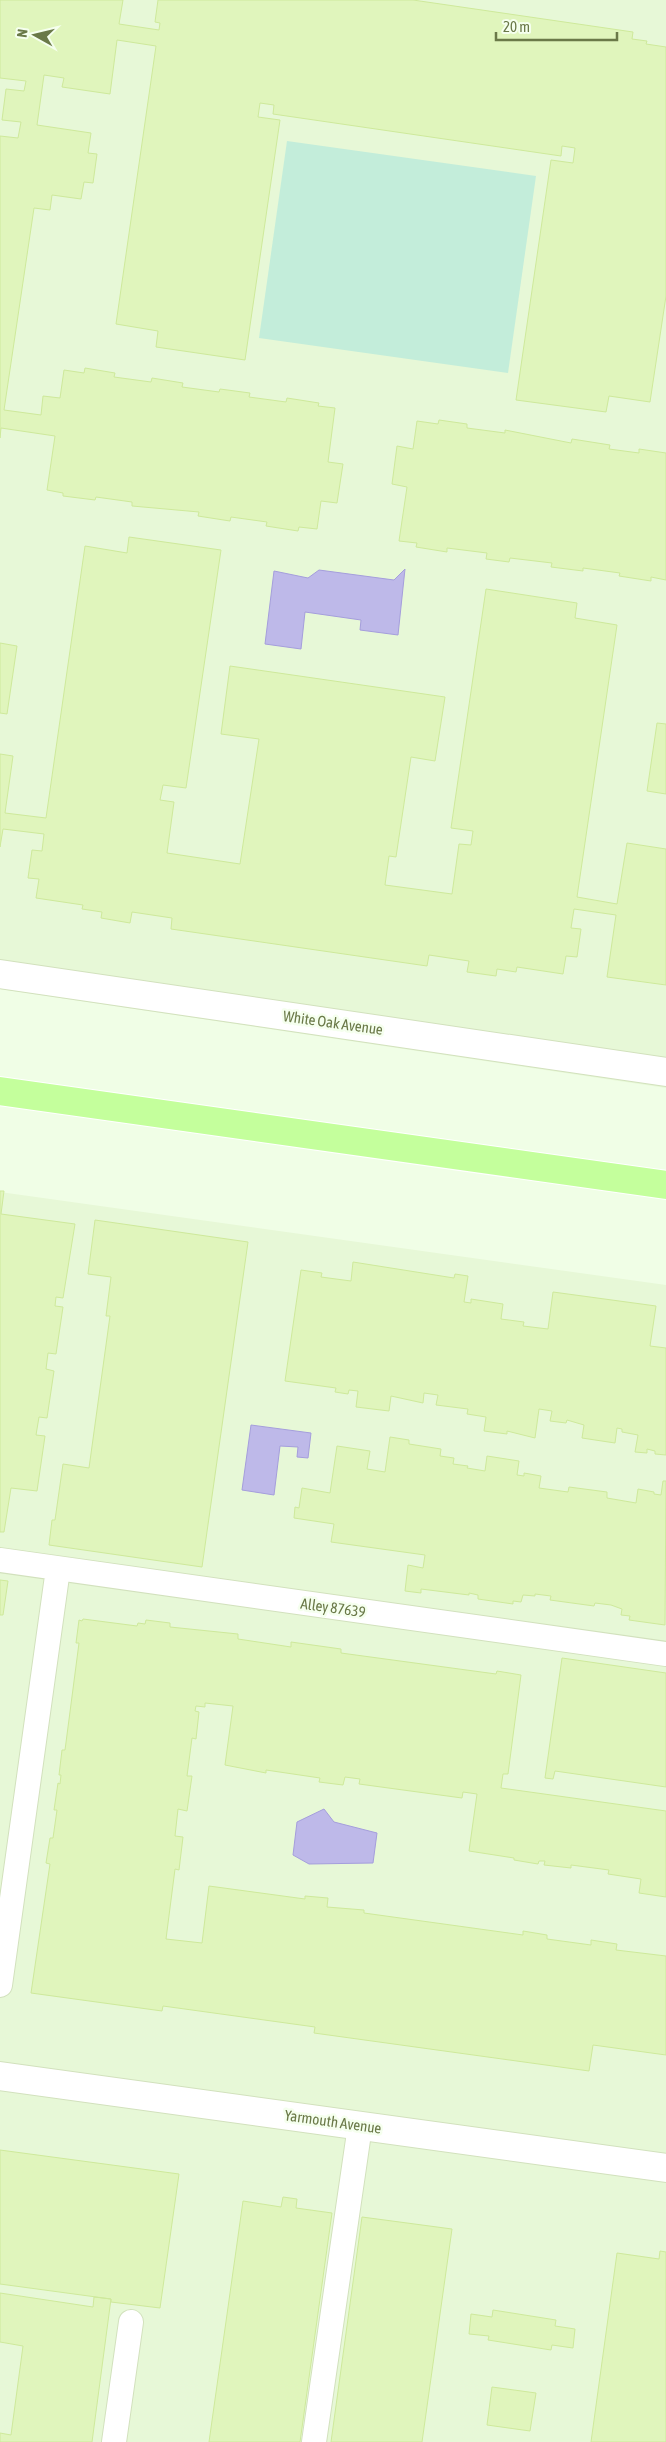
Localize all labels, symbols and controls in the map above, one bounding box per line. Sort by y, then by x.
north arrow [10,10,60,60]
scale bar [496,10,617,42]
text: 20 m [503,18,530,35]
text: N [14,28,31,38]
street label: White Oak Avenue [282,1007,384,1038]
street label: Alley 87639 [300,1595,367,1620]
street label: Yarmouth Avenue [284,2106,383,2137]

